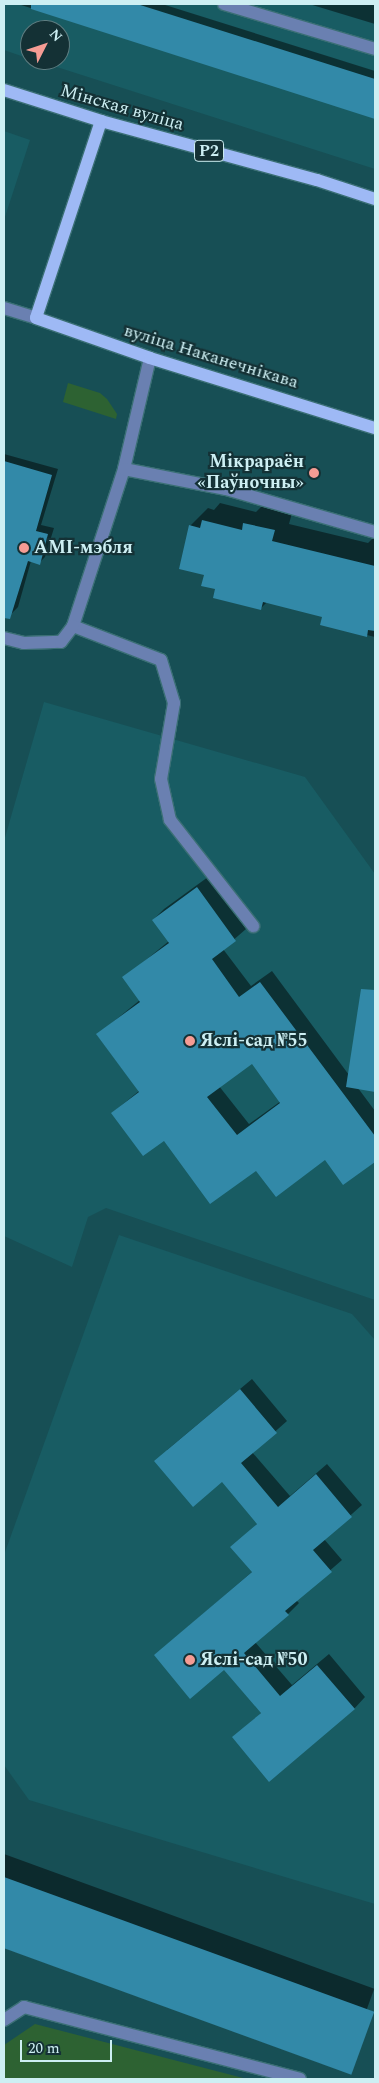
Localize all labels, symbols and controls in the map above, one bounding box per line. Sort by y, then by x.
north arrow [20,20,70,70]
text: N [44,24,68,47]
street label: Мінская вуліца [58,80,186,136]
road number: Р2 [194,138,224,164]
street label: вуліца Наканечнікава [121,320,301,394]
place label: Мікрараён «Паўночны» [197,452,304,494]
marker: Мікрараён «Паўночны» [308,467,320,479]
place label: AMI-мэбля [34,537,133,559]
marker: AMI-мэбля [18,542,30,554]
place label: Яслі-сад №55 [200,1030,308,1052]
marker: Яслі-сад №55 [184,1035,196,1047]
place label: Яслі-сад №50 [200,1649,308,1671]
marker: Яслі-сад №50 [184,1654,196,1666]
scale bar [22,2030,115,2062]
text: 20 m [28,2037,60,2060]

